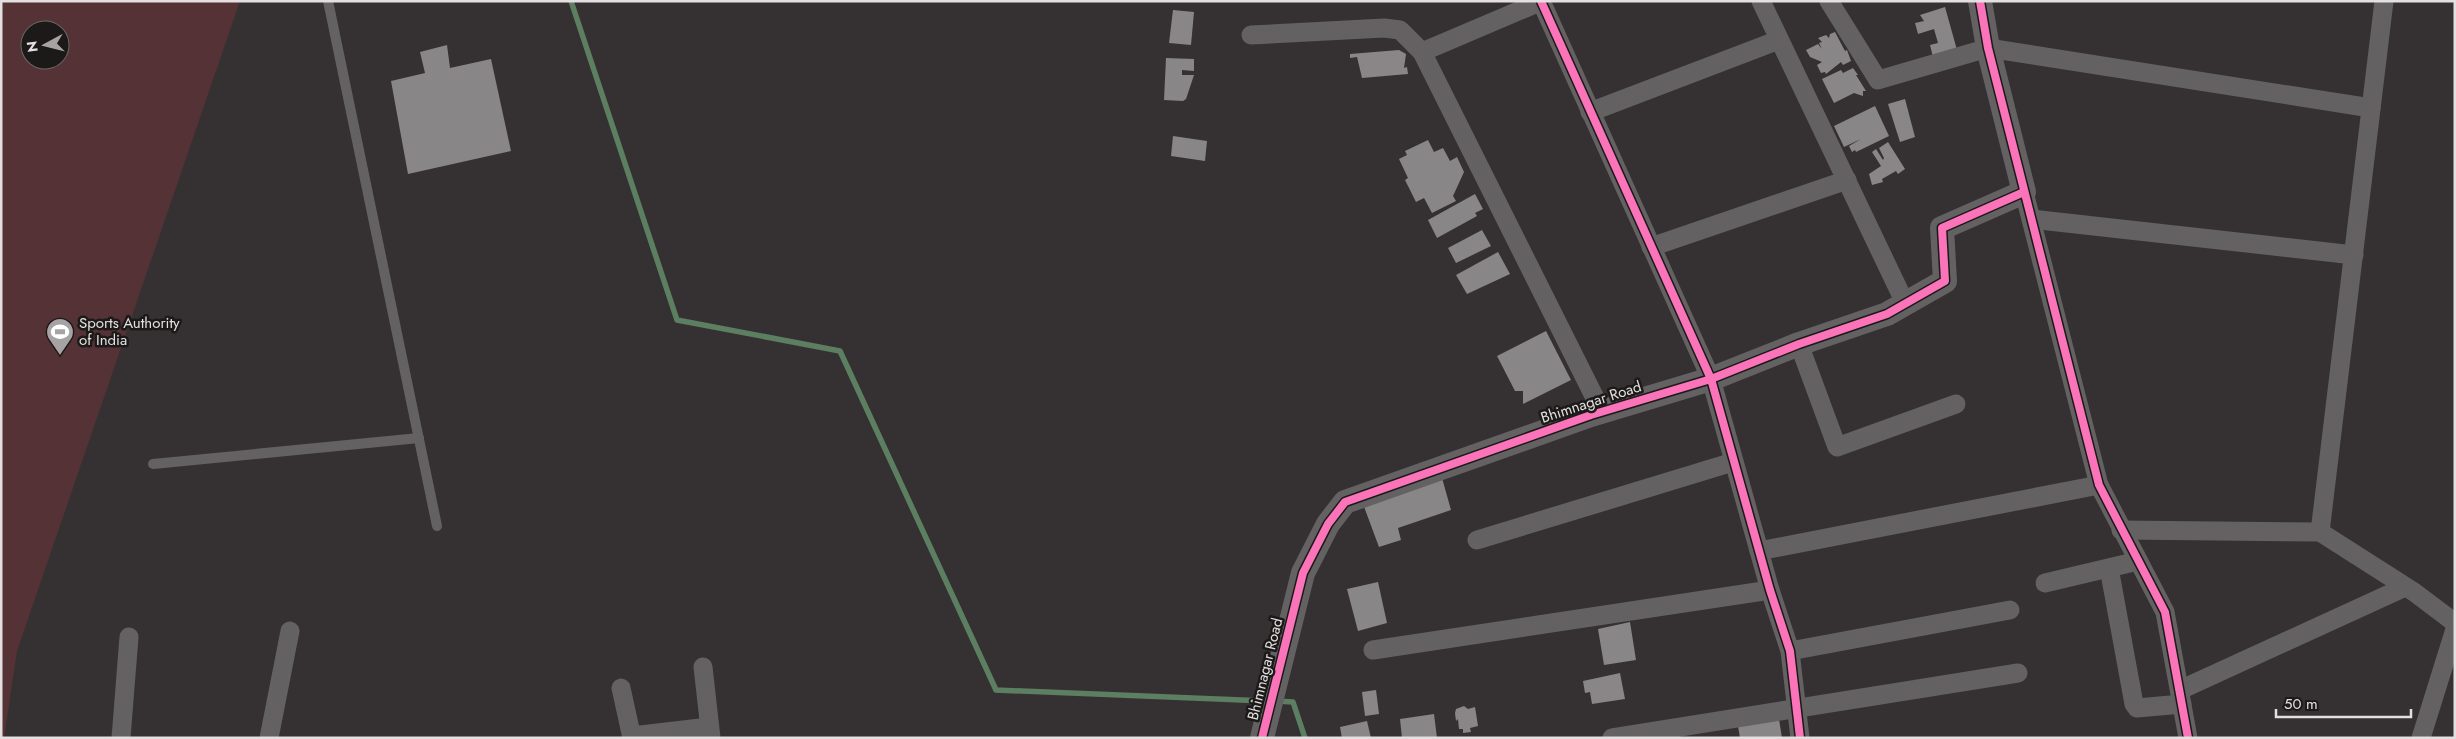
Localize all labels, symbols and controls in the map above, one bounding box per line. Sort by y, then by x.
north arrow [20,20,70,70]
text: N [21,40,43,53]
place label: Sports Authority of India [79,312,180,351]
sports icon: Sports Authority of India [45,317,75,356]
street label: Bhimnagar Road [1538,375,1644,429]
street label: Bhimnagar Road [1242,616,1288,722]
scale bar [2276,686,2411,718]
text: 50 m [2284,693,2318,715]

